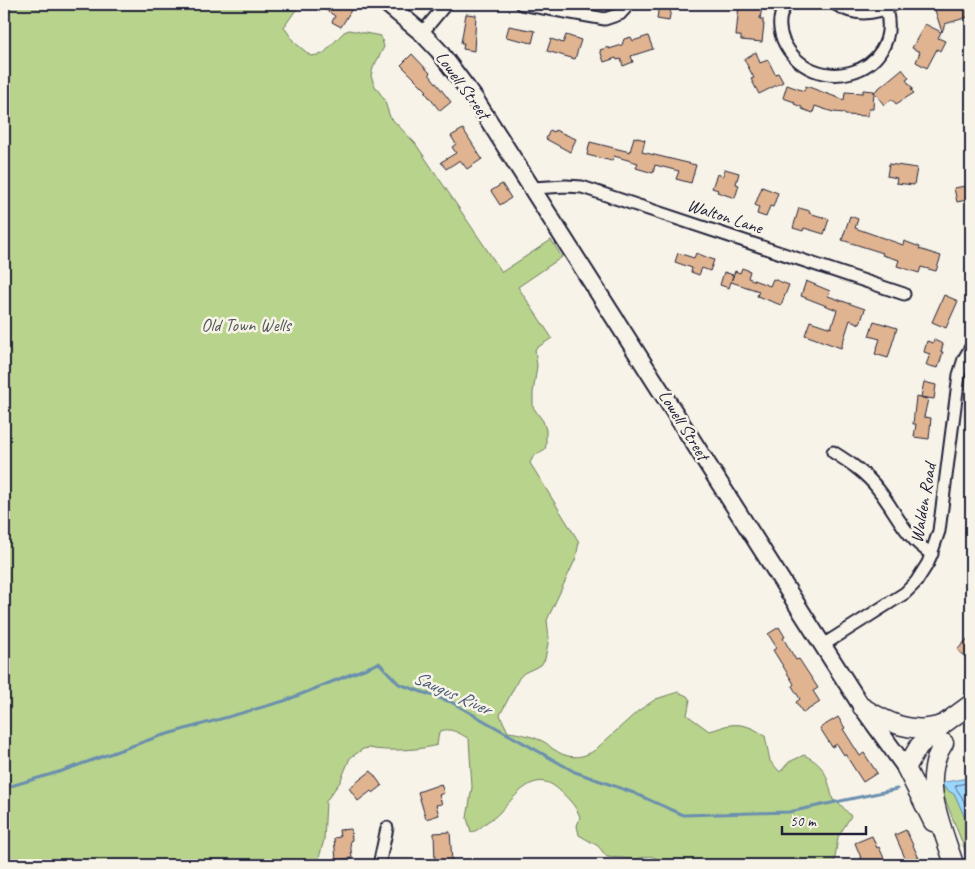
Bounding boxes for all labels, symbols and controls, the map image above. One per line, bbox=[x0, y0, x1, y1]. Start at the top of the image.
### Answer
street label: Lowell Street bbox=[431, 47, 497, 126]
street label: Walton Lane bbox=[685, 194, 766, 239]
park label: Old Town Wells bbox=[201, 314, 293, 336]
street label: Lowell Street bbox=[654, 386, 716, 467]
street label: Walden Road bbox=[905, 459, 941, 544]
water label: Saugus River bbox=[410, 665, 498, 722]
scale bar bbox=[782, 804, 866, 836]
text: 50 m bbox=[790, 812, 817, 831]

